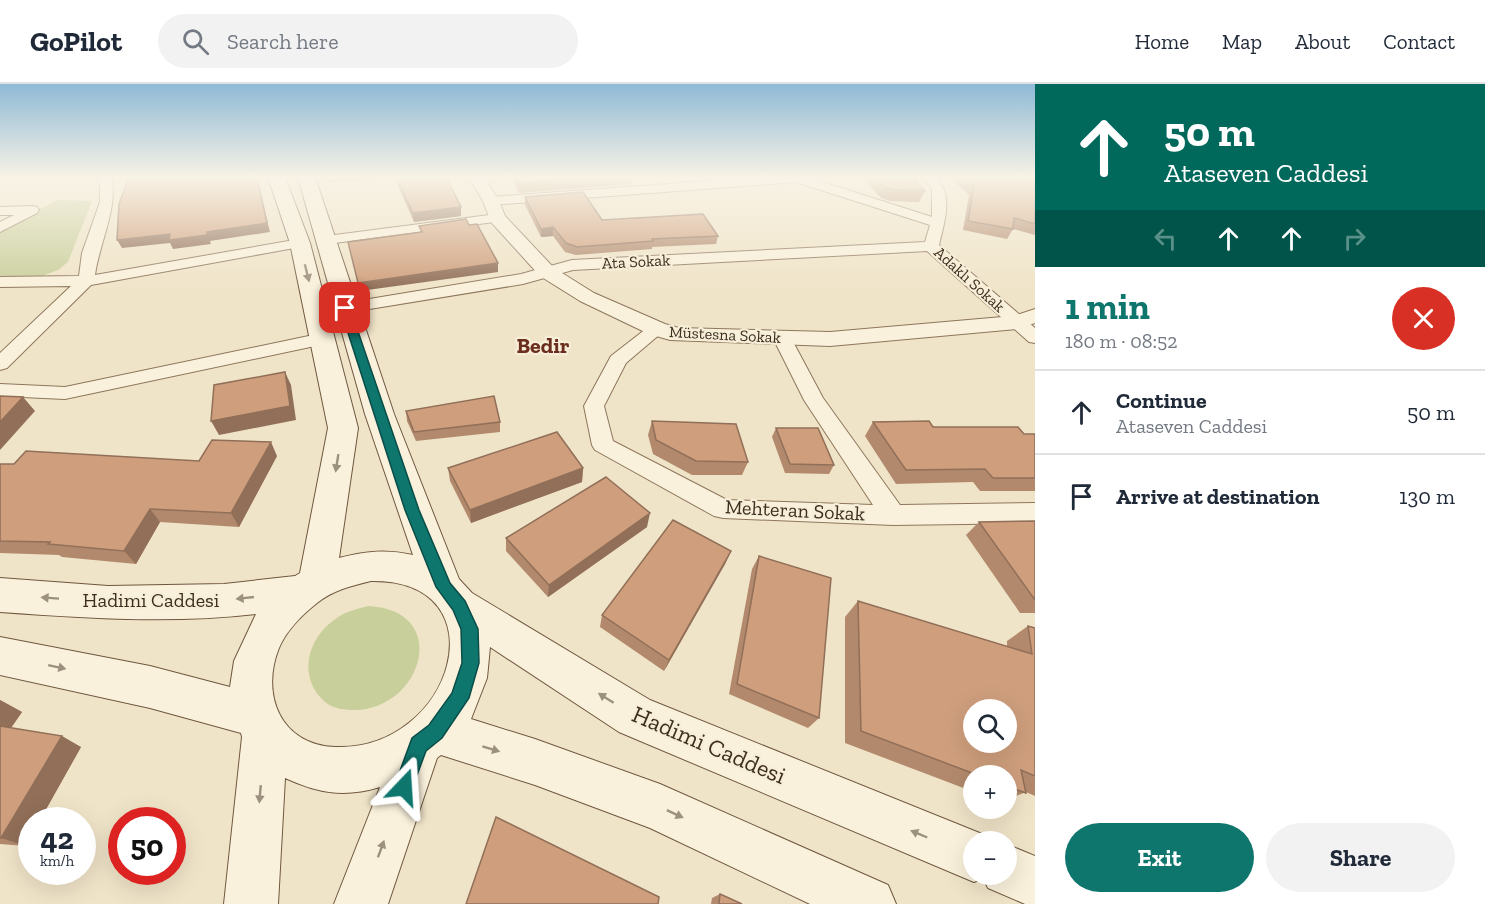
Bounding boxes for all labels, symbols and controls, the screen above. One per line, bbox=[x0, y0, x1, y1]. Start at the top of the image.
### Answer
search box bbox=[158, 14, 578, 68]
text: GoPilot bbox=[30, 25, 122, 58]
icon: search bbox=[179, 25, 212, 58]
text: Search here bbox=[227, 28, 338, 55]
text: Home bbox=[1135, 29, 1189, 54]
text: Map bbox=[1222, 29, 1262, 54]
text: About bbox=[1295, 29, 1350, 54]
text: Contact bbox=[1383, 29, 1455, 54]
text: 50 m bbox=[1164, 106, 1255, 157]
icon: ahead bbox=[1065, 108, 1143, 186]
text: Ataseven Caddesi bbox=[1164, 157, 1368, 189]
icon: left bbox=[1149, 222, 1182, 255]
icon: ahead bbox=[1212, 222, 1245, 255]
icon: ahead bbox=[1275, 222, 1308, 255]
icon: right bbox=[1338, 222, 1371, 255]
street label: Adaklı Sokak bbox=[930, 243, 1009, 316]
street label: Ata Sokak bbox=[601, 250, 671, 273]
one-way arrow bbox=[302, 264, 312, 282]
pin bbox=[319, 282, 370, 333]
text: 1 min bbox=[1065, 285, 1150, 328]
button: close bbox=[1392, 287, 1455, 350]
icon: arrive bbox=[328, 291, 361, 324]
street label: Müstesna Sokak bbox=[669, 322, 782, 347]
text: 180 m · 08:52 bbox=[1065, 329, 1178, 353]
district label: Bedir bbox=[516, 332, 570, 359]
text: Continue bbox=[1116, 387, 1207, 414]
icon: ahead bbox=[1065, 396, 1098, 429]
text: 50 m bbox=[1407, 399, 1455, 426]
text: Ataseven Caddesi bbox=[1116, 414, 1267, 438]
one-way arrow bbox=[332, 454, 341, 473]
icon: arrive bbox=[1065, 480, 1098, 513]
text: Arrive at destination bbox=[1116, 483, 1319, 510]
text: 130 m bbox=[1399, 483, 1455, 510]
street label: Mehteran Sokak bbox=[724, 494, 866, 526]
street label: Hadimi Caddesi bbox=[83, 588, 220, 612]
one-way arrow bbox=[235, 593, 254, 603]
one-way arrow bbox=[40, 594, 59, 603]
one-way arrow bbox=[48, 663, 67, 672]
one-way arrow bbox=[598, 692, 614, 703]
street label: Hadimi Caddesi bbox=[628, 699, 791, 790]
map controls bbox=[963, 699, 1017, 885]
button: search bbox=[963, 699, 1017, 753]
one-way arrow bbox=[482, 745, 500, 754]
position arrow bbox=[372, 755, 436, 819]
button: + bbox=[963, 765, 1017, 819]
one-way arrow bbox=[256, 785, 265, 804]
speed limit sign: 50 bbox=[108, 807, 186, 885]
one-way arrow bbox=[666, 810, 683, 819]
text: 42 bbox=[40, 821, 74, 857]
button: Exit bbox=[1065, 823, 1254, 892]
button: Share bbox=[1266, 823, 1455, 892]
one-way arrow bbox=[910, 829, 928, 839]
button: − bbox=[963, 831, 1017, 885]
one-way arrow bbox=[376, 840, 386, 858]
text: km/h bbox=[40, 852, 74, 870]

